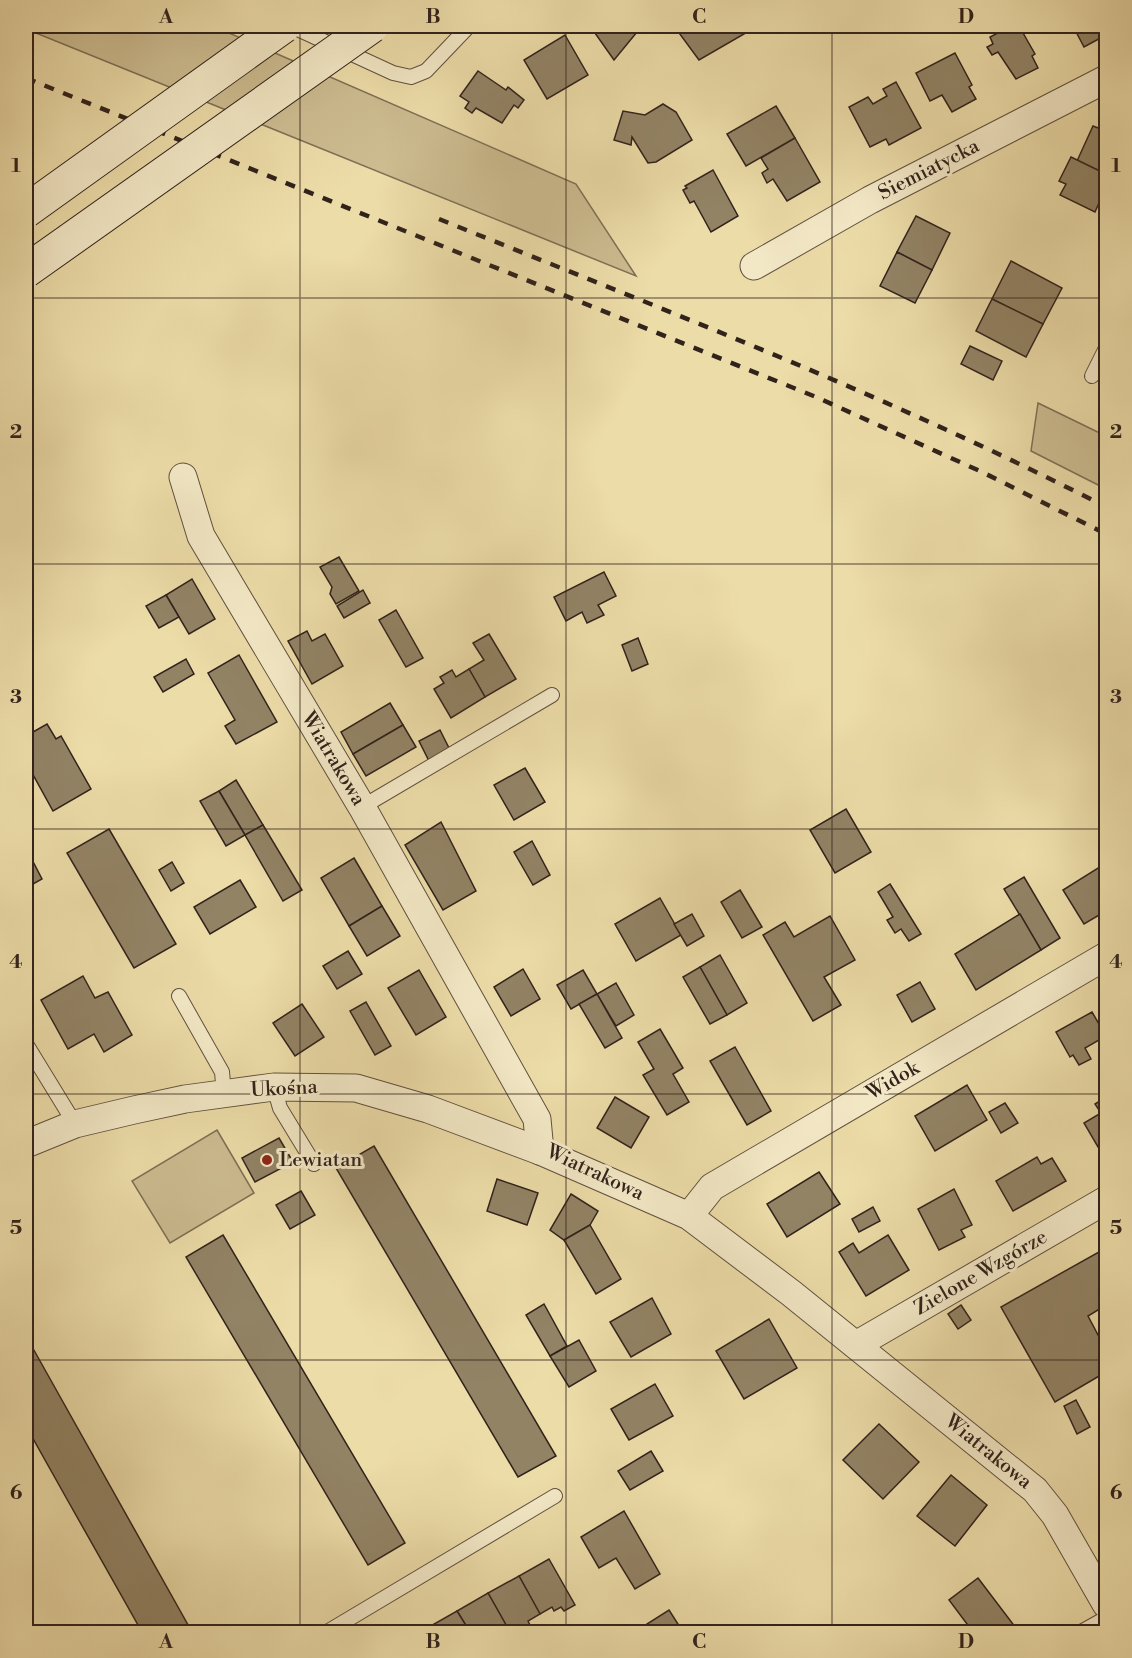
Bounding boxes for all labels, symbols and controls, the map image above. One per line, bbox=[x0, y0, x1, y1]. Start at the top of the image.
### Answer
text: A bbox=[158, 5, 174, 30]
text: B bbox=[425, 5, 441, 30]
text: C bbox=[692, 5, 706, 30]
text: D bbox=[958, 5, 974, 30]
street label: Siemiatycka bbox=[874, 133, 984, 206]
text: 1 bbox=[11, 154, 21, 179]
text: 1 bbox=[1111, 154, 1121, 179]
text: 2 bbox=[10, 420, 22, 445]
text: 2 bbox=[1110, 420, 1122, 445]
text: 3 bbox=[10, 685, 22, 710]
text: 3 bbox=[1110, 685, 1122, 710]
street label: Wiatrakowa bbox=[295, 707, 371, 811]
text: 4 bbox=[9, 950, 23, 975]
text: 4 bbox=[1109, 950, 1123, 975]
street label: Widok bbox=[861, 1055, 925, 1107]
street label: Ukośna bbox=[250, 1075, 319, 1103]
street label: Wiatrakowa bbox=[541, 1139, 649, 1207]
place label: Lewiatan bbox=[279, 1148, 362, 1173]
marker: Lewiatan bbox=[260, 1153, 274, 1167]
text: 5 bbox=[10, 1216, 22, 1241]
text: 5 bbox=[1110, 1216, 1122, 1241]
street label: Zielone Wzgórze bbox=[910, 1225, 1052, 1321]
street label: Wiatrakowa bbox=[939, 1409, 1037, 1495]
text: 6 bbox=[10, 1481, 23, 1506]
text: 6 bbox=[1110, 1481, 1123, 1506]
text: A bbox=[158, 1630, 174, 1655]
text: B bbox=[425, 1630, 441, 1655]
text: C bbox=[692, 1630, 706, 1655]
text: D bbox=[958, 1630, 974, 1655]

